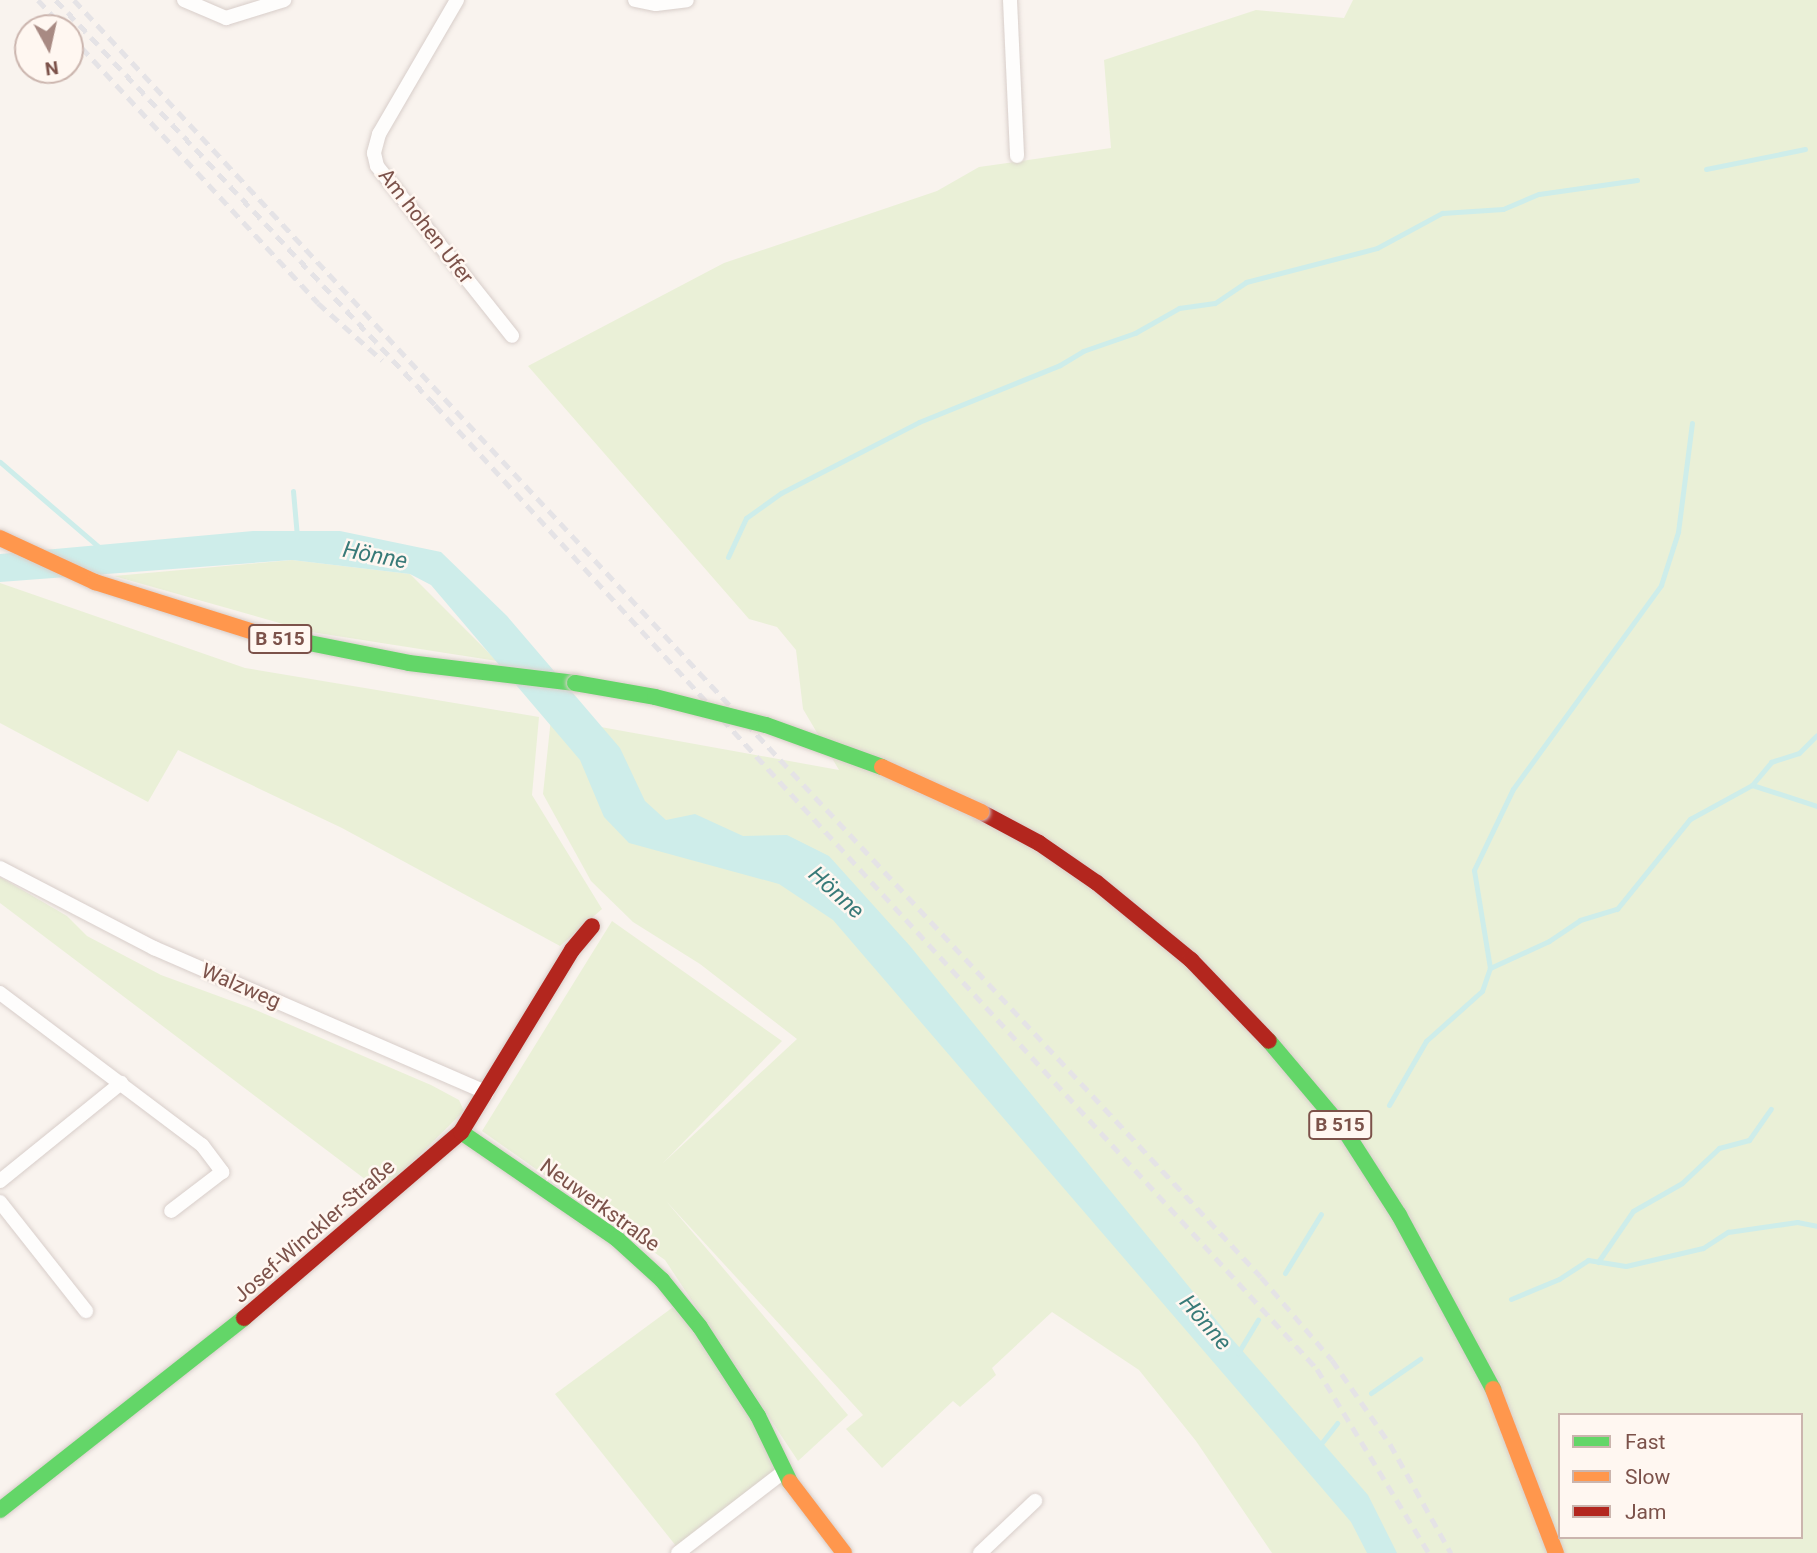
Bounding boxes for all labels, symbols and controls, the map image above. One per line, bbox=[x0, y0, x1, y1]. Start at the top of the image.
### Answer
north arrow bbox=[14, 14, 84, 84]
text: N bbox=[43, 56, 60, 81]
street label: Am hohen Ufer bbox=[373, 163, 479, 289]
water label: Hönne bbox=[340, 536, 410, 576]
road number: B 515 bbox=[247, 624, 313, 654]
water label: Hönne bbox=[803, 861, 869, 925]
street label: Walzweg bbox=[197, 958, 285, 1014]
road number: B 515 bbox=[1307, 1110, 1373, 1140]
street label: Neuwerkstraße bbox=[535, 1153, 665, 1257]
street label: Josef-Winckler-Straße bbox=[228, 1154, 400, 1308]
water label: Hönne bbox=[1173, 1289, 1237, 1357]
legend bbox=[1558, 1413, 1803, 1539]
text: Fast bbox=[1625, 1430, 1665, 1454]
text: Slow bbox=[1625, 1465, 1670, 1489]
text: Jam bbox=[1625, 1500, 1666, 1524]

